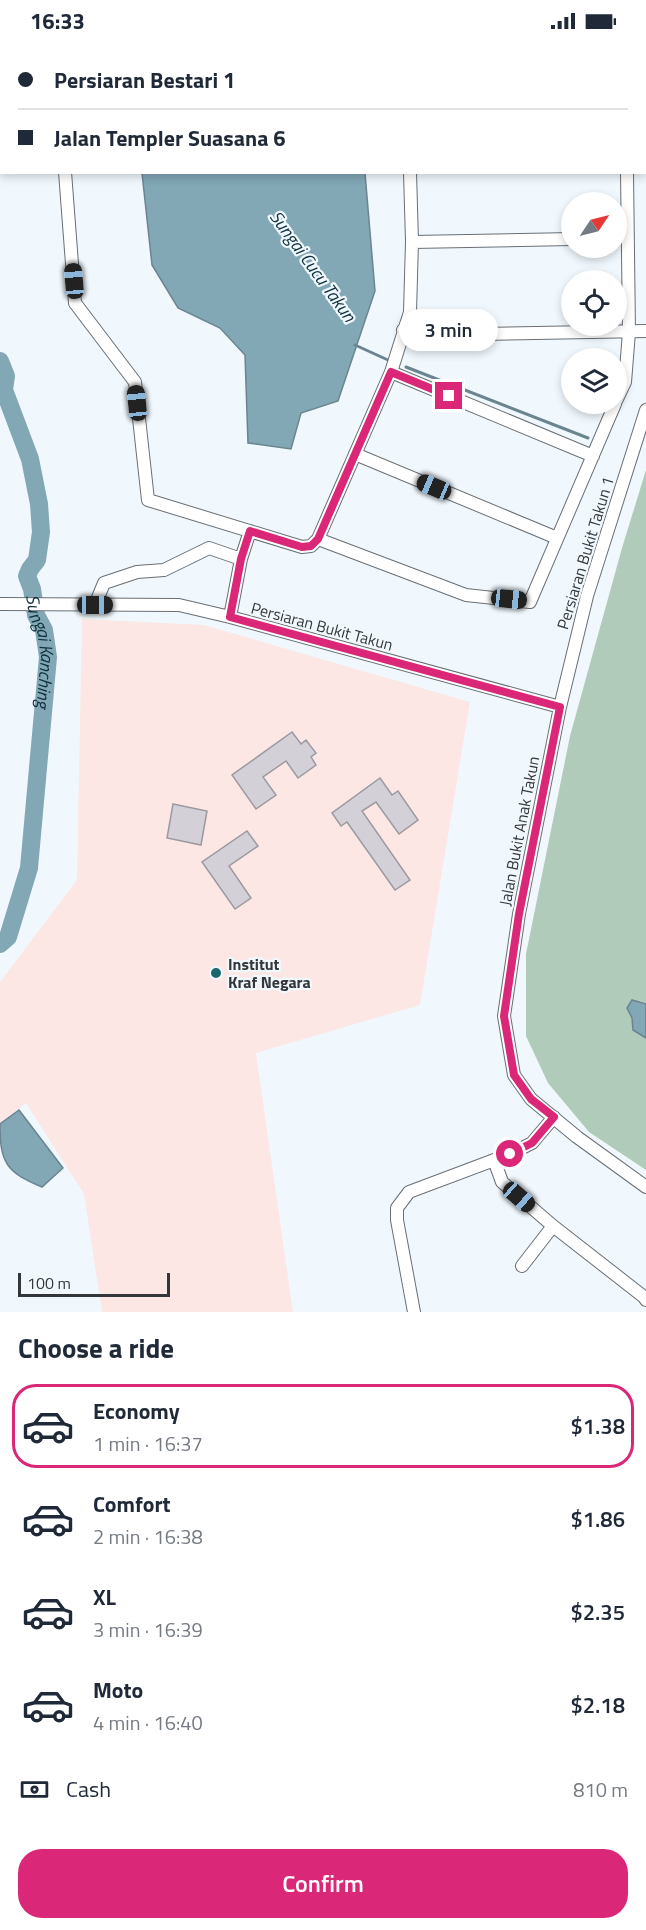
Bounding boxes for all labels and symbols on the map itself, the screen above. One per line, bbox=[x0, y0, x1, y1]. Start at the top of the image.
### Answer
north arrow bbox=[561, 192, 627, 258]
water label: Sungai Cucu Takun bbox=[263, 205, 363, 328]
car bbox=[63, 262, 85, 300]
callout: 3 min bbox=[400, 309, 498, 351]
route end bbox=[435, 382, 462, 409]
car bbox=[126, 384, 148, 422]
car bbox=[414, 472, 454, 502]
street label: Persiaran Bukit Takun 1 bbox=[550, 474, 620, 632]
car bbox=[490, 588, 528, 610]
water label: Sungai Kanching bbox=[19, 592, 62, 712]
car bbox=[77, 596, 113, 614]
street label: Persiaran Bukit Takun bbox=[248, 596, 396, 656]
street label: Jalan Bukit Anak Takun bbox=[493, 754, 545, 908]
place label: Institut Kraf Negara bbox=[228, 952, 311, 994]
marker: Institut Kraf Negara bbox=[209, 966, 223, 980]
route start bbox=[496, 1140, 523, 1167]
car bbox=[500, 1178, 538, 1216]
scale bar bbox=[18, 1270, 170, 1298]

